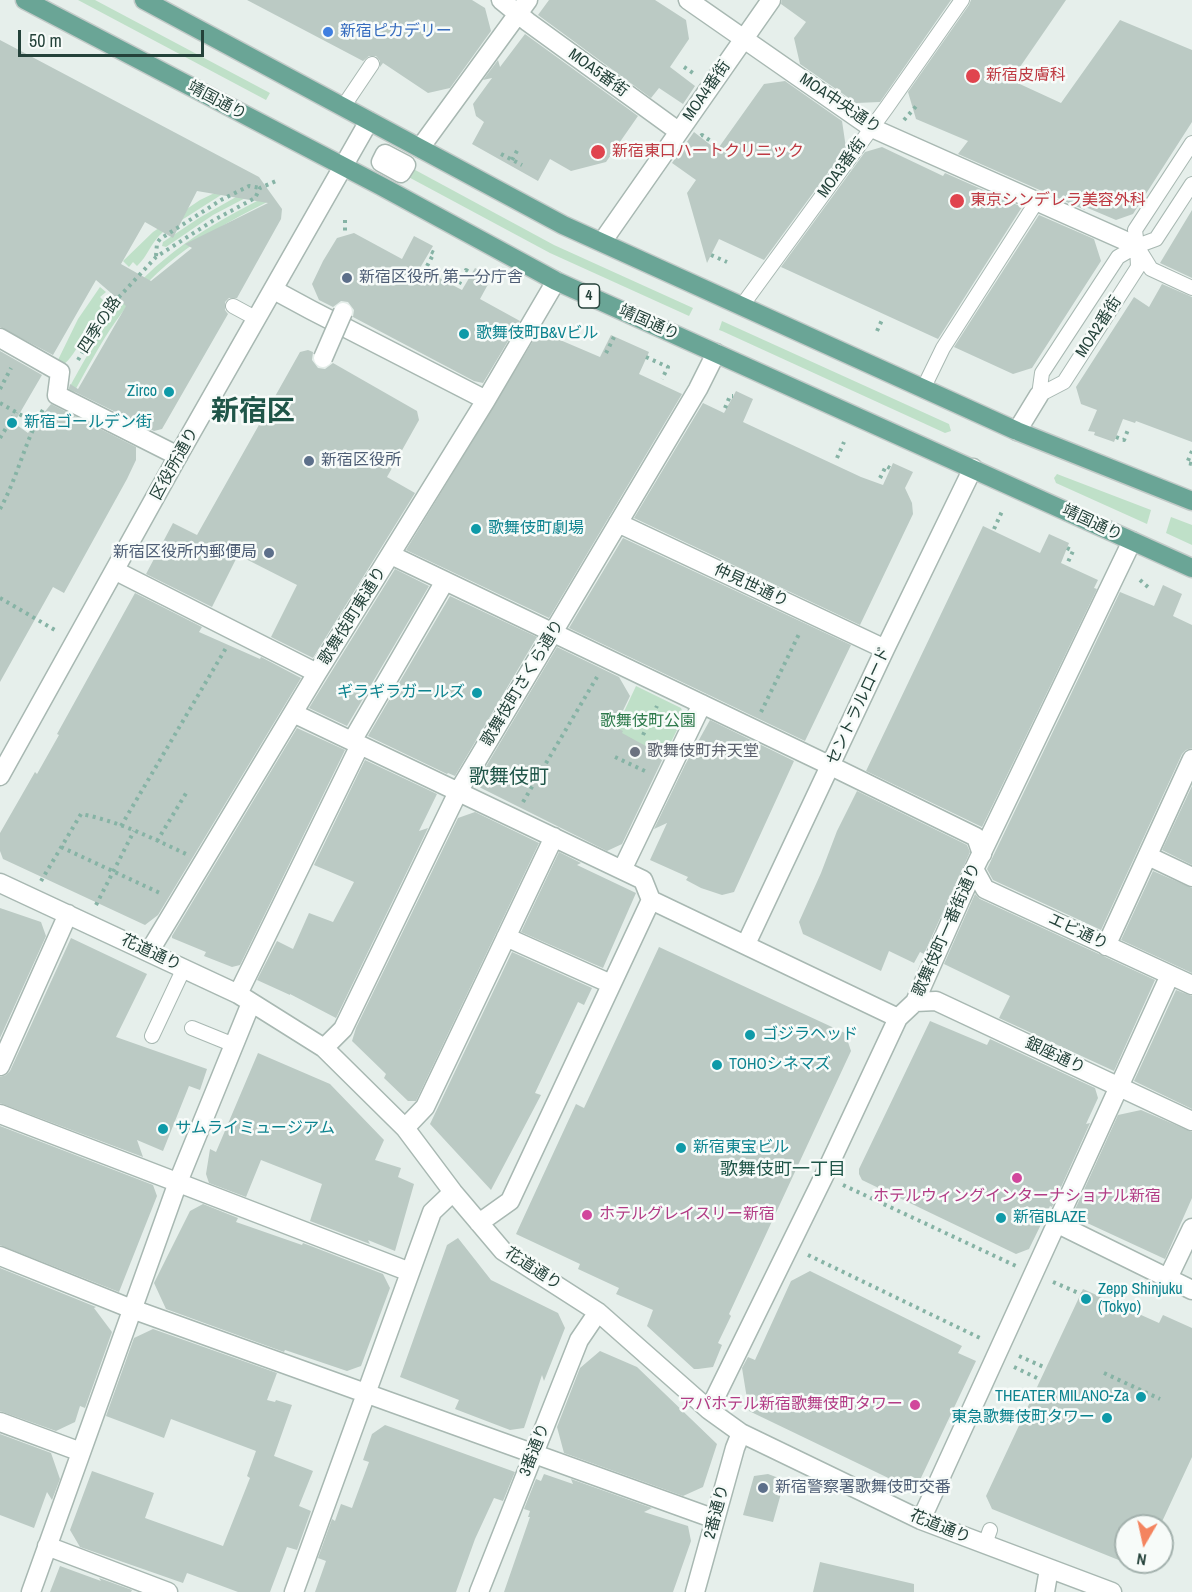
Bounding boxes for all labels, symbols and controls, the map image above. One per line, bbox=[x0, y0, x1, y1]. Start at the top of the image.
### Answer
scale bar bbox=[21, 18, 207, 56]
place label: 新宿ピカデリー bbox=[340, 22, 452, 42]
marker: 新宿ピカデリー bbox=[321, 25, 335, 39]
text: 50 m bbox=[29, 28, 62, 53]
street label: MOA5番街 bbox=[564, 45, 632, 101]
street label: MOA4番街 bbox=[679, 57, 735, 125]
place label: 新宿皮膚科 bbox=[986, 66, 1066, 86]
marker: 新宿皮膚科 bbox=[964, 67, 982, 85]
street label: MOA中央通り bbox=[796, 70, 884, 138]
street label: 靖国通り bbox=[184, 78, 250, 124]
street label: MOA3番街 bbox=[814, 134, 870, 202]
place label: 新宿東口ハートクリニック bbox=[612, 142, 804, 162]
marker: 新宿東口ハートクリニック bbox=[589, 143, 607, 161]
place label: 東京シンデレラ美容外科 bbox=[970, 191, 1146, 211]
marker: 東京シンデレラ美容外科 bbox=[948, 192, 966, 210]
place label: 新宿区役所 第一分庁舎 bbox=[359, 268, 523, 288]
marker: 新宿区役所 第一分庁舎 bbox=[340, 271, 354, 285]
road number: 4 bbox=[578, 284, 600, 308]
street label: 四季の路 bbox=[75, 293, 125, 357]
street label: MOA2番街 bbox=[1072, 293, 1126, 361]
street label: 靖国通り bbox=[616, 301, 682, 345]
place label: 歌舞伎町B&Vビル bbox=[476, 324, 598, 344]
marker: 歌舞伎町B&Vビル bbox=[457, 327, 471, 341]
place label: Zirco bbox=[127, 382, 157, 402]
marker: Zirco bbox=[162, 385, 176, 399]
district label: 新宿区 bbox=[211, 395, 295, 429]
place label: 新宿ゴールデン街 bbox=[24, 413, 152, 433]
marker: 新宿ゴールデン街 bbox=[5, 416, 19, 430]
street label: 区役所通り bbox=[147, 424, 203, 504]
place label: 新宿区役所 bbox=[321, 451, 401, 471]
marker: 新宿区役所 bbox=[302, 454, 316, 468]
street label: 靖国通り bbox=[1059, 501, 1125, 545]
place label: 歌舞伎町劇場 bbox=[488, 519, 584, 539]
marker: 歌舞伎町劇場 bbox=[469, 522, 483, 536]
place label: 新宿区役所内郵便局 bbox=[113, 543, 257, 563]
marker: 新宿区役所内郵便局 bbox=[262, 546, 276, 560]
street label: 仲見世通り bbox=[711, 560, 791, 612]
street label: 歌舞伎町東通り bbox=[315, 563, 391, 669]
street label: 歌舞伎町さくら通り bbox=[478, 616, 568, 750]
street label: セントラルロード bbox=[823, 644, 895, 768]
place label: ギラギラガールズ bbox=[337, 683, 465, 703]
marker: ギラギラガールズ bbox=[470, 686, 484, 700]
park label: 歌舞伎町公園 bbox=[600, 712, 696, 732]
place label: 歌舞伎町弁天堂 bbox=[647, 742, 759, 762]
marker: 歌舞伎町弁天堂 bbox=[628, 745, 642, 759]
district label: 歌舞伎町 bbox=[469, 766, 549, 790]
street label: 歌舞伎町一番街通り bbox=[909, 860, 985, 1000]
street label: エビ通り bbox=[1045, 910, 1111, 954]
street label: 花道通り bbox=[118, 931, 184, 975]
place label: ゴジラヘッド bbox=[762, 1025, 858, 1045]
marker: ゴジラヘッド bbox=[743, 1028, 757, 1042]
street label: 銀座通り bbox=[1022, 1034, 1088, 1078]
place label: TOHOシネマズ bbox=[729, 1055, 831, 1075]
marker: TOHOシネマズ bbox=[710, 1058, 724, 1072]
place label: サムライミュージアム bbox=[175, 1119, 335, 1139]
marker: サムライミュージアム bbox=[156, 1122, 170, 1136]
place label: 新宿東宝ビル bbox=[693, 1138, 789, 1158]
marker: 新宿東宝ビル bbox=[674, 1141, 688, 1155]
district label: 歌舞伎町一丁目 bbox=[720, 1159, 846, 1181]
marker: ホテルウィングインターナショナル新宿 bbox=[1010, 1171, 1024, 1185]
place label: ホテルウィングインターナショナル新宿 bbox=[873, 1187, 1161, 1207]
place label: ホテルグレイスリー新宿 bbox=[599, 1205, 775, 1225]
marker: ホテルグレイスリー新宿 bbox=[580, 1208, 594, 1222]
place label: 新宿BLAZE bbox=[1013, 1208, 1087, 1228]
marker: 新宿BLAZE bbox=[994, 1211, 1008, 1225]
street label: 花道通り bbox=[501, 1244, 565, 1294]
place label: Zepp Shinjuku (Tokyo) bbox=[1098, 1280, 1183, 1318]
marker: Zepp Shinjuku (Tokyo) bbox=[1079, 1292, 1093, 1306]
place label: THEATER MILANO-Za bbox=[995, 1387, 1129, 1407]
marker: THEATER MILANO-Za bbox=[1134, 1390, 1148, 1404]
place label: アパホテル新宿歌舞伎町タワー bbox=[679, 1395, 903, 1415]
marker: アパホテル新宿歌舞伎町タワー bbox=[908, 1398, 922, 1412]
place label: 東急歌舞伎町タワー bbox=[951, 1408, 1095, 1428]
marker: 東急歌舞伎町タワー bbox=[1100, 1411, 1114, 1425]
street label: 3番通り bbox=[516, 1421, 554, 1479]
place label: 新宿警察署歌舞伎町交番 bbox=[775, 1478, 951, 1498]
marker: 新宿警察署歌舞伎町交番 bbox=[756, 1481, 770, 1495]
street label: 2番通り bbox=[701, 1483, 733, 1541]
street label: 花道通り bbox=[907, 1506, 973, 1548]
north arrow bbox=[1114, 1514, 1174, 1574]
text: N bbox=[1135, 1548, 1148, 1571]

